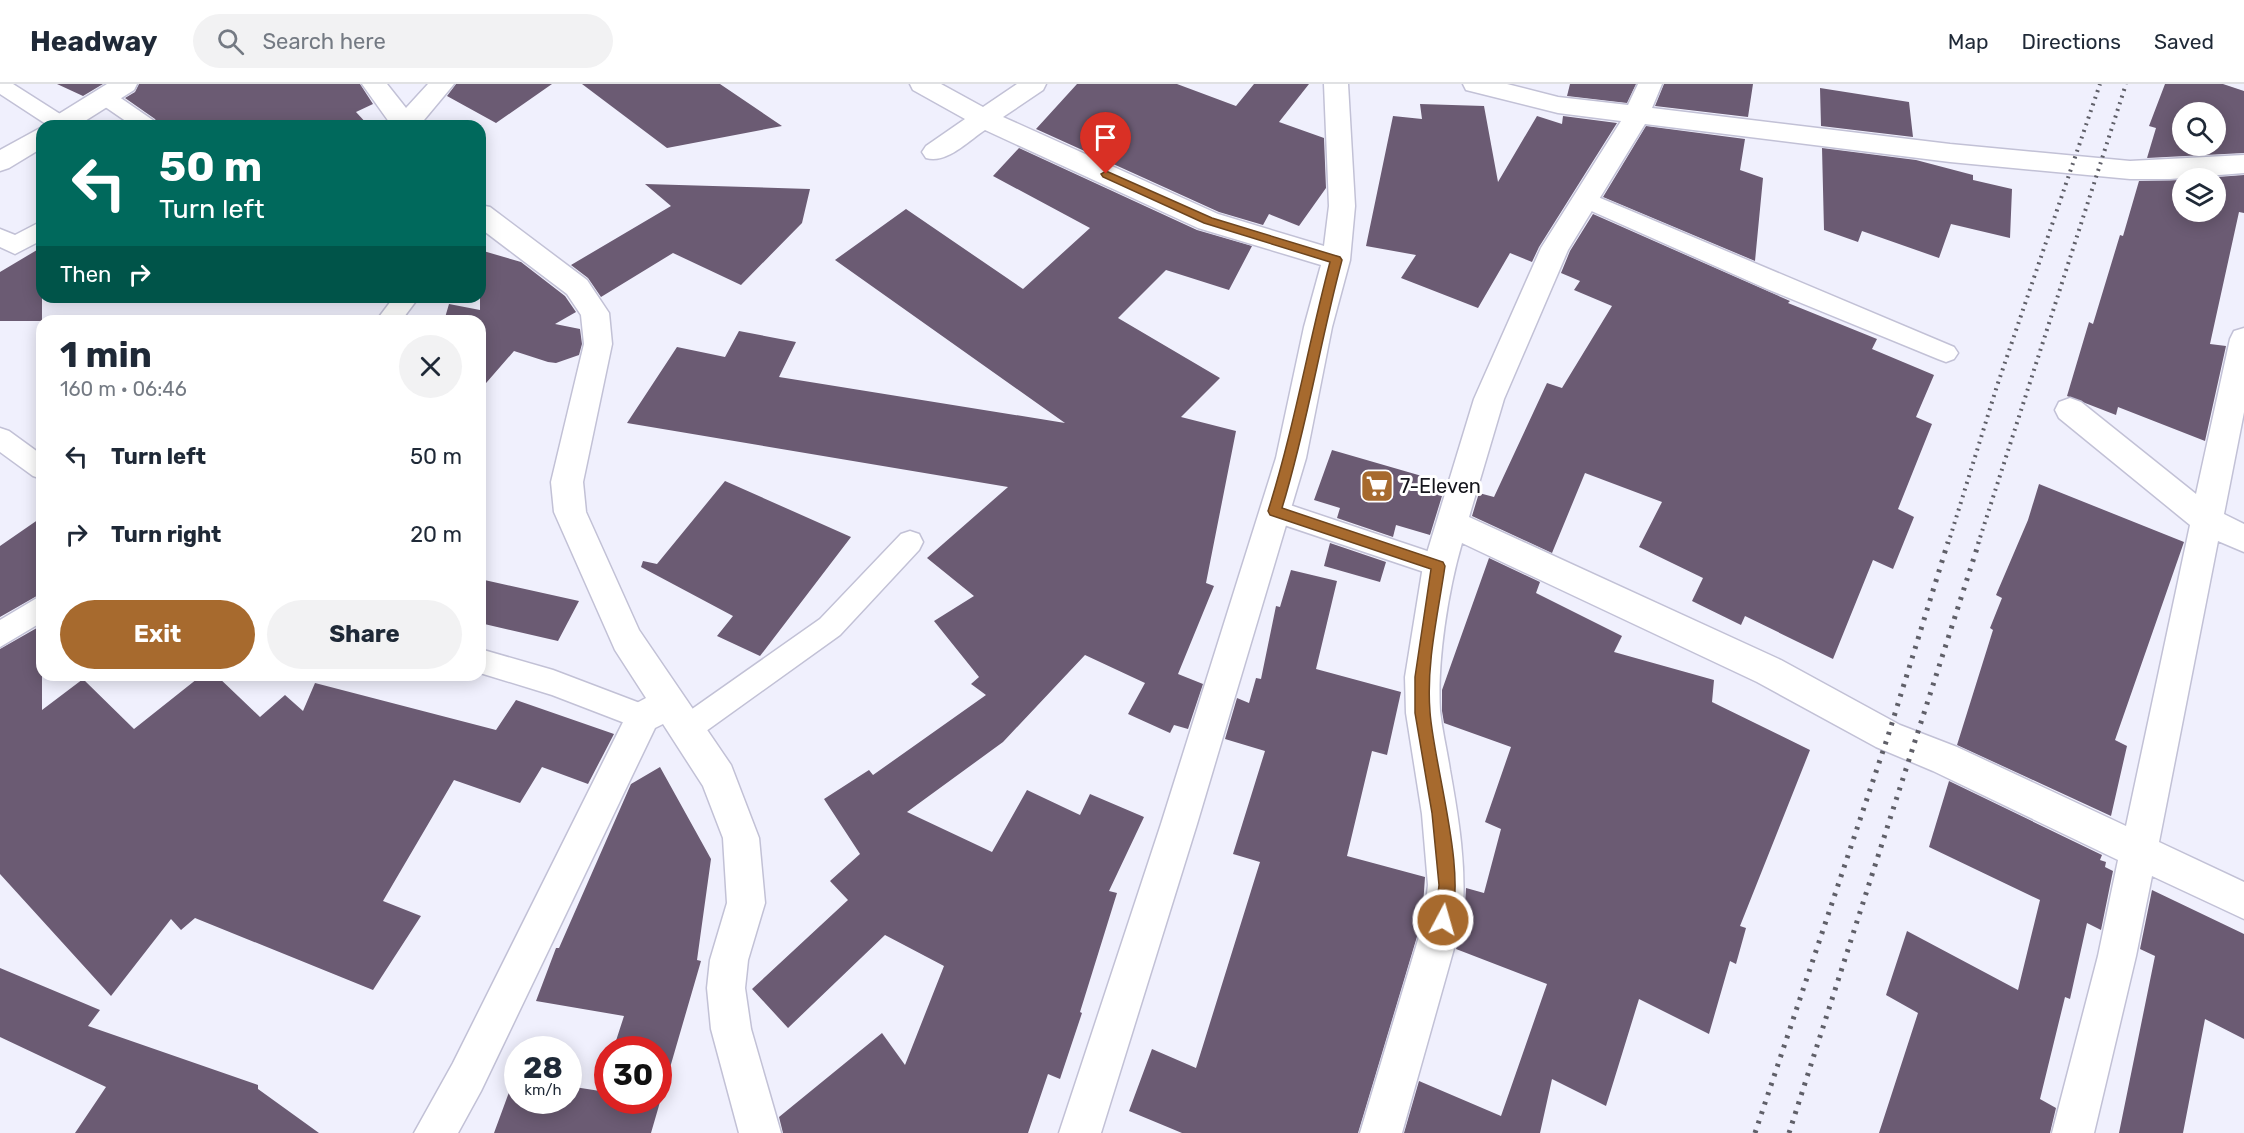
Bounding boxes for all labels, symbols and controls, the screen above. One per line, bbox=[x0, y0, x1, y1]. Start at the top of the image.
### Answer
search box bbox=[193, 14, 613, 68]
text: Headway bbox=[30, 25, 157, 58]
icon: search bbox=[214, 25, 247, 58]
text: Search here bbox=[262, 28, 386, 55]
text: Map bbox=[1948, 29, 1989, 54]
text: Directions bbox=[2022, 29, 2121, 54]
text: Saved bbox=[2154, 29, 2214, 54]
map controls bbox=[2172, 102, 2226, 222]
button: search bbox=[2172, 102, 2226, 156]
pin bbox=[1080, 112, 1131, 174]
icon: arrive bbox=[1089, 121, 1122, 154]
text: 50 m bbox=[159, 142, 262, 192]
icon: left bbox=[60, 144, 138, 222]
button: layers bbox=[2172, 168, 2226, 222]
text: Turn left bbox=[159, 193, 264, 225]
icon: right bbox=[123, 258, 156, 291]
text: Then bbox=[60, 261, 111, 288]
text: 1 min bbox=[60, 333, 152, 376]
button: close bbox=[399, 335, 462, 398]
text: 160 m · 06:46 bbox=[60, 377, 187, 401]
icon: left bbox=[60, 440, 93, 473]
text: Turn left bbox=[111, 443, 206, 470]
text: 50 m bbox=[410, 443, 462, 470]
supermarket icon: 7-Eleven bbox=[1359, 468, 1395, 504]
place label: 7-Eleven bbox=[1400, 474, 1481, 498]
icon: right bbox=[60, 518, 93, 551]
text: Turn right bbox=[111, 521, 221, 548]
text: 20 m bbox=[410, 521, 462, 548]
button: Exit bbox=[60, 600, 255, 669]
button: Share bbox=[267, 600, 462, 669]
position arrow bbox=[1411, 888, 1475, 952]
speed limit sign: 30 bbox=[594, 1036, 672, 1114]
text: 28 bbox=[523, 1050, 563, 1086]
text: km/h bbox=[524, 1081, 562, 1099]

